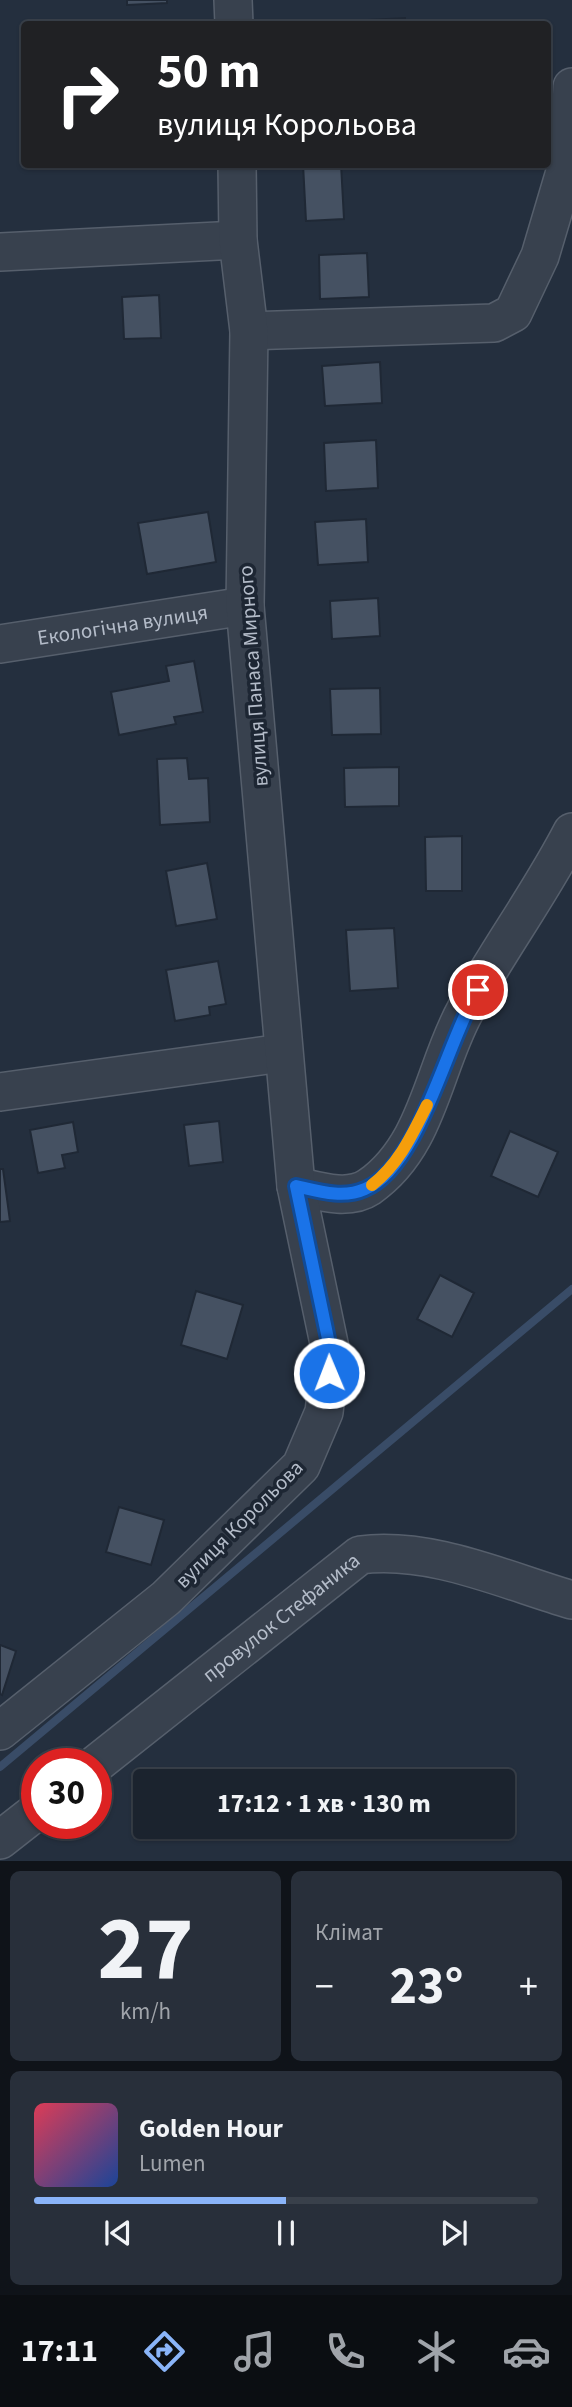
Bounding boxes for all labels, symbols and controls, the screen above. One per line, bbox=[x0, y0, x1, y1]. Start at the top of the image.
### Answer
text: 50 m bbox=[157, 37, 261, 107]
icon: right bbox=[42, 49, 133, 140]
text: вулиця Корольова bbox=[157, 102, 417, 148]
street label: вулиця Панаса Мирного bbox=[230, 564, 276, 788]
street label: Екологічна вулиця bbox=[35, 597, 210, 653]
pin bbox=[448, 960, 508, 1020]
icon: arrive bbox=[459, 971, 497, 1009]
position arrow bbox=[292, 1336, 366, 1410]
street label: вулиця Корольова bbox=[168, 1453, 310, 1595]
street label: провулок Стефаника bbox=[196, 1546, 366, 1689]
speed limit sign: 30 bbox=[21, 1748, 112, 1839]
text: 17:12 · 1 хв · 130 m bbox=[217, 1785, 431, 1822]
text: 27 bbox=[97, 1885, 194, 2014]
text: Клімат bbox=[315, 1916, 383, 1949]
text: 23° bbox=[390, 1950, 463, 2024]
text: − bbox=[315, 1960, 334, 2014]
text: + bbox=[519, 1960, 538, 2014]
text: km/h bbox=[120, 1995, 171, 2028]
text: Golden Hour bbox=[139, 2110, 283, 2147]
text: Lumen bbox=[139, 2147, 206, 2180]
icon: previous bbox=[99, 2214, 137, 2252]
icon: pause bbox=[267, 2214, 305, 2252]
icon: next bbox=[435, 2214, 473, 2252]
icon: directions bbox=[140, 2327, 189, 2376]
icon: music bbox=[230, 2327, 279, 2376]
icon: phone bbox=[321, 2327, 370, 2376]
icon: climate bbox=[412, 2327, 461, 2376]
icon: car bbox=[502, 2327, 551, 2376]
text: 17:11 bbox=[21, 2328, 98, 2374]

